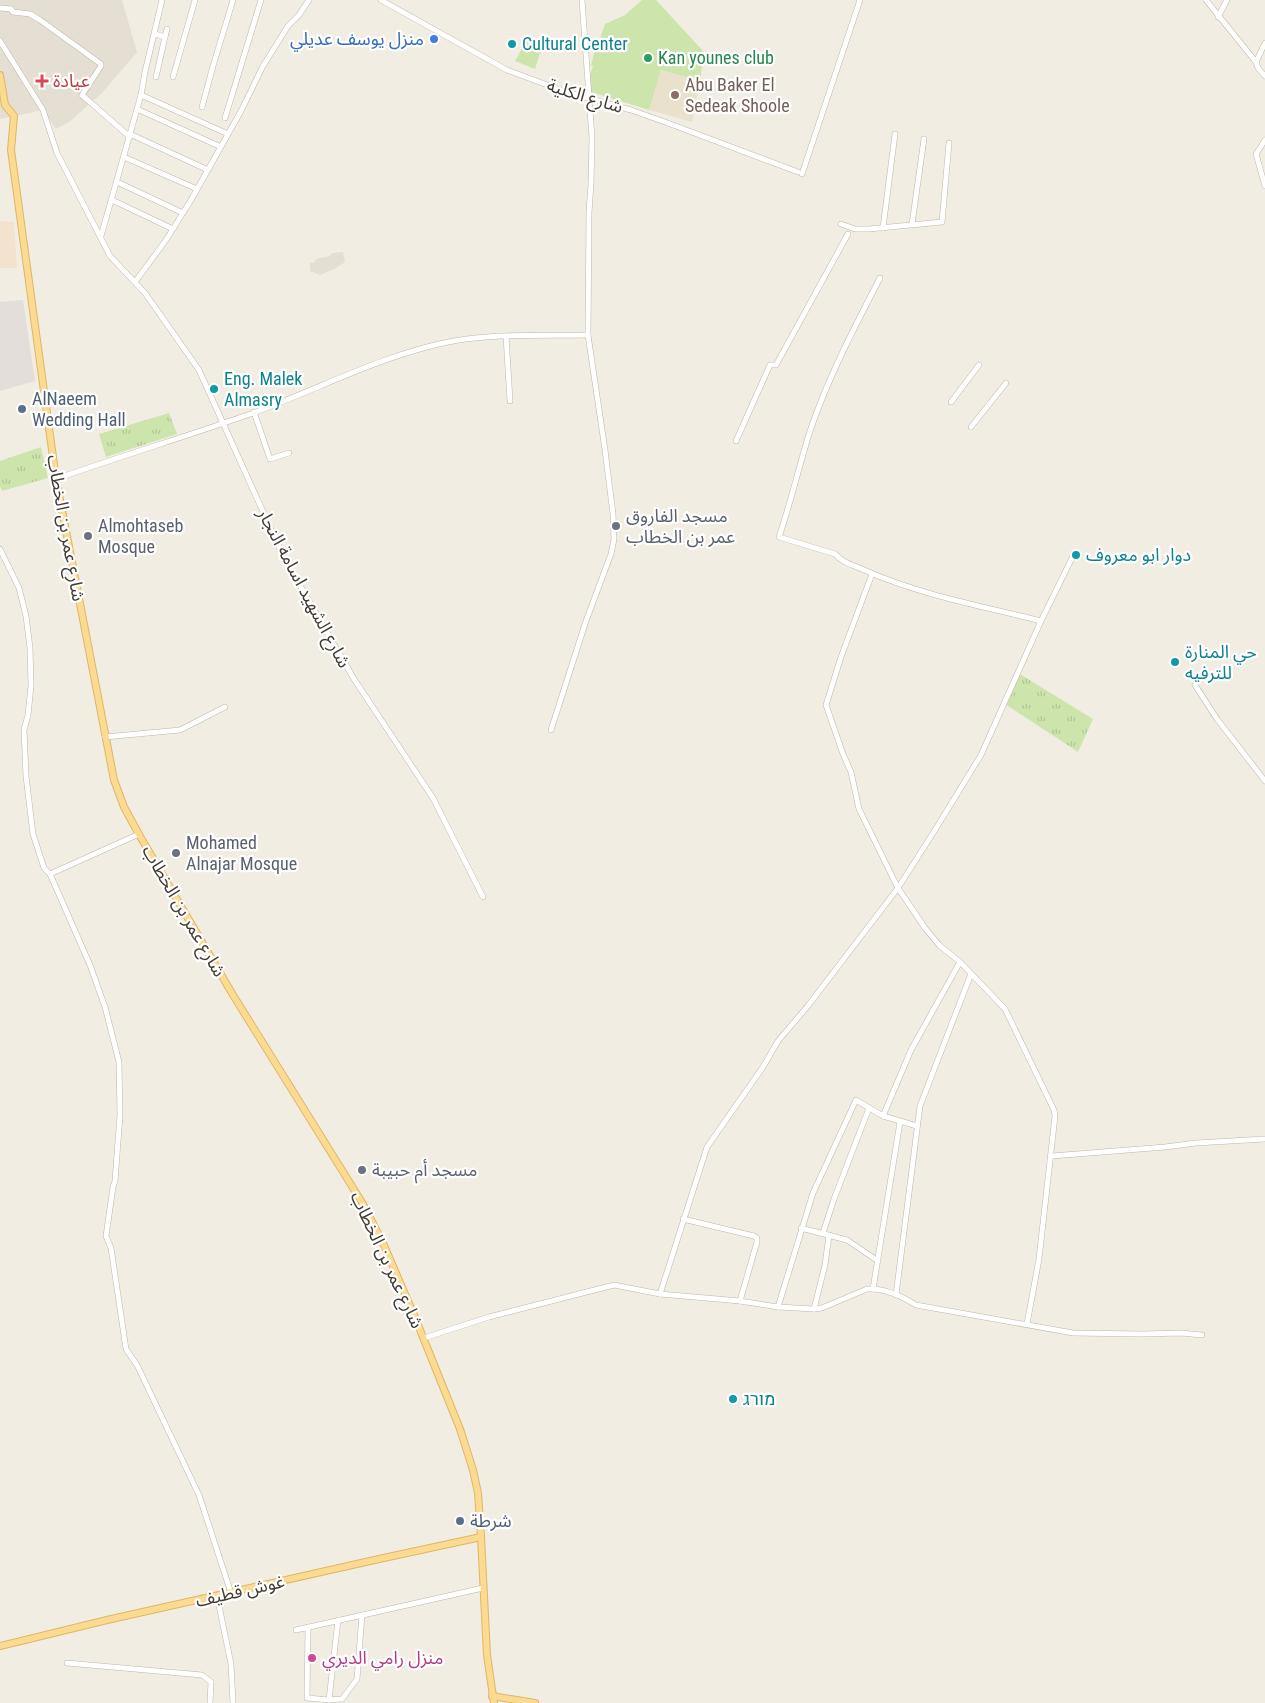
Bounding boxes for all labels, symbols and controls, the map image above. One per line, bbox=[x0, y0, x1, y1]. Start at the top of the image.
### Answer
place label: منزل يوسف عديلي bbox=[290, 28, 424, 52]
marker: منزل يوسف عديلي bbox=[428, 33, 440, 45]
place label: Cultural Center bbox=[522, 33, 628, 54]
marker: Cultural Center bbox=[506, 38, 518, 50]
place label: Kan younes club bbox=[658, 47, 774, 68]
marker: Kan younes club bbox=[642, 52, 654, 64]
place label: عيادة bbox=[53, 70, 90, 91]
marker: عيادة bbox=[35, 74, 49, 88]
street label: شارع الكلية bbox=[544, 74, 626, 121]
place label: Abu Baker El Sedeak Shoole bbox=[685, 74, 790, 116]
marker: Abu Baker El Sedeak Shoole bbox=[669, 89, 681, 101]
place label: Eng. Malek Almasry bbox=[224, 368, 302, 410]
marker: Eng. Malek Almasry bbox=[208, 383, 220, 395]
place label: AlNaeem Wedding Hall bbox=[32, 388, 126, 430]
marker: AlNaeem Wedding Hall bbox=[16, 403, 28, 415]
street label: شارع عمر بن الخطاب bbox=[39, 453, 90, 603]
street label: شارع الشهيد اسامة النجار bbox=[250, 504, 355, 673]
place label: مسجد الفاروق عمر بن الخطاب bbox=[626, 505, 735, 548]
place label: Almohtaseb Mosque bbox=[98, 515, 183, 557]
marker: مسجد الفاروق عمر بن الخطاب bbox=[610, 520, 622, 532]
marker: Almohtaseb Mosque bbox=[82, 530, 94, 542]
place label: دوار ابو معروف bbox=[1086, 544, 1191, 566]
marker: دوار ابو معروف bbox=[1070, 549, 1082, 561]
place label: حي المنارة للترفيه bbox=[1185, 641, 1257, 684]
marker: حي المنارة للترفيه bbox=[1169, 656, 1181, 668]
place label: Mohamed Alnajar Mosque bbox=[186, 832, 297, 874]
street label: شارع عمر بن الخطاب bbox=[135, 841, 231, 982]
marker: Mohamed Alnajar Mosque bbox=[170, 847, 182, 859]
place label: مسجد أم حبيبة bbox=[372, 1159, 477, 1184]
marker: مسجد أم حبيبة bbox=[356, 1164, 368, 1176]
street label: شارع عمر بن الخطاب bbox=[343, 1188, 428, 1333]
place label: מורג bbox=[743, 1388, 776, 1409]
marker: מורג bbox=[727, 1393, 739, 1405]
place label: شرطة bbox=[470, 1510, 512, 1532]
marker: شرطة bbox=[454, 1515, 466, 1527]
street label: غوش قطيف bbox=[193, 1570, 287, 1612]
place label: منزل رامي الديري bbox=[322, 1647, 443, 1671]
marker: منزل رامي الديري bbox=[306, 1652, 318, 1664]

